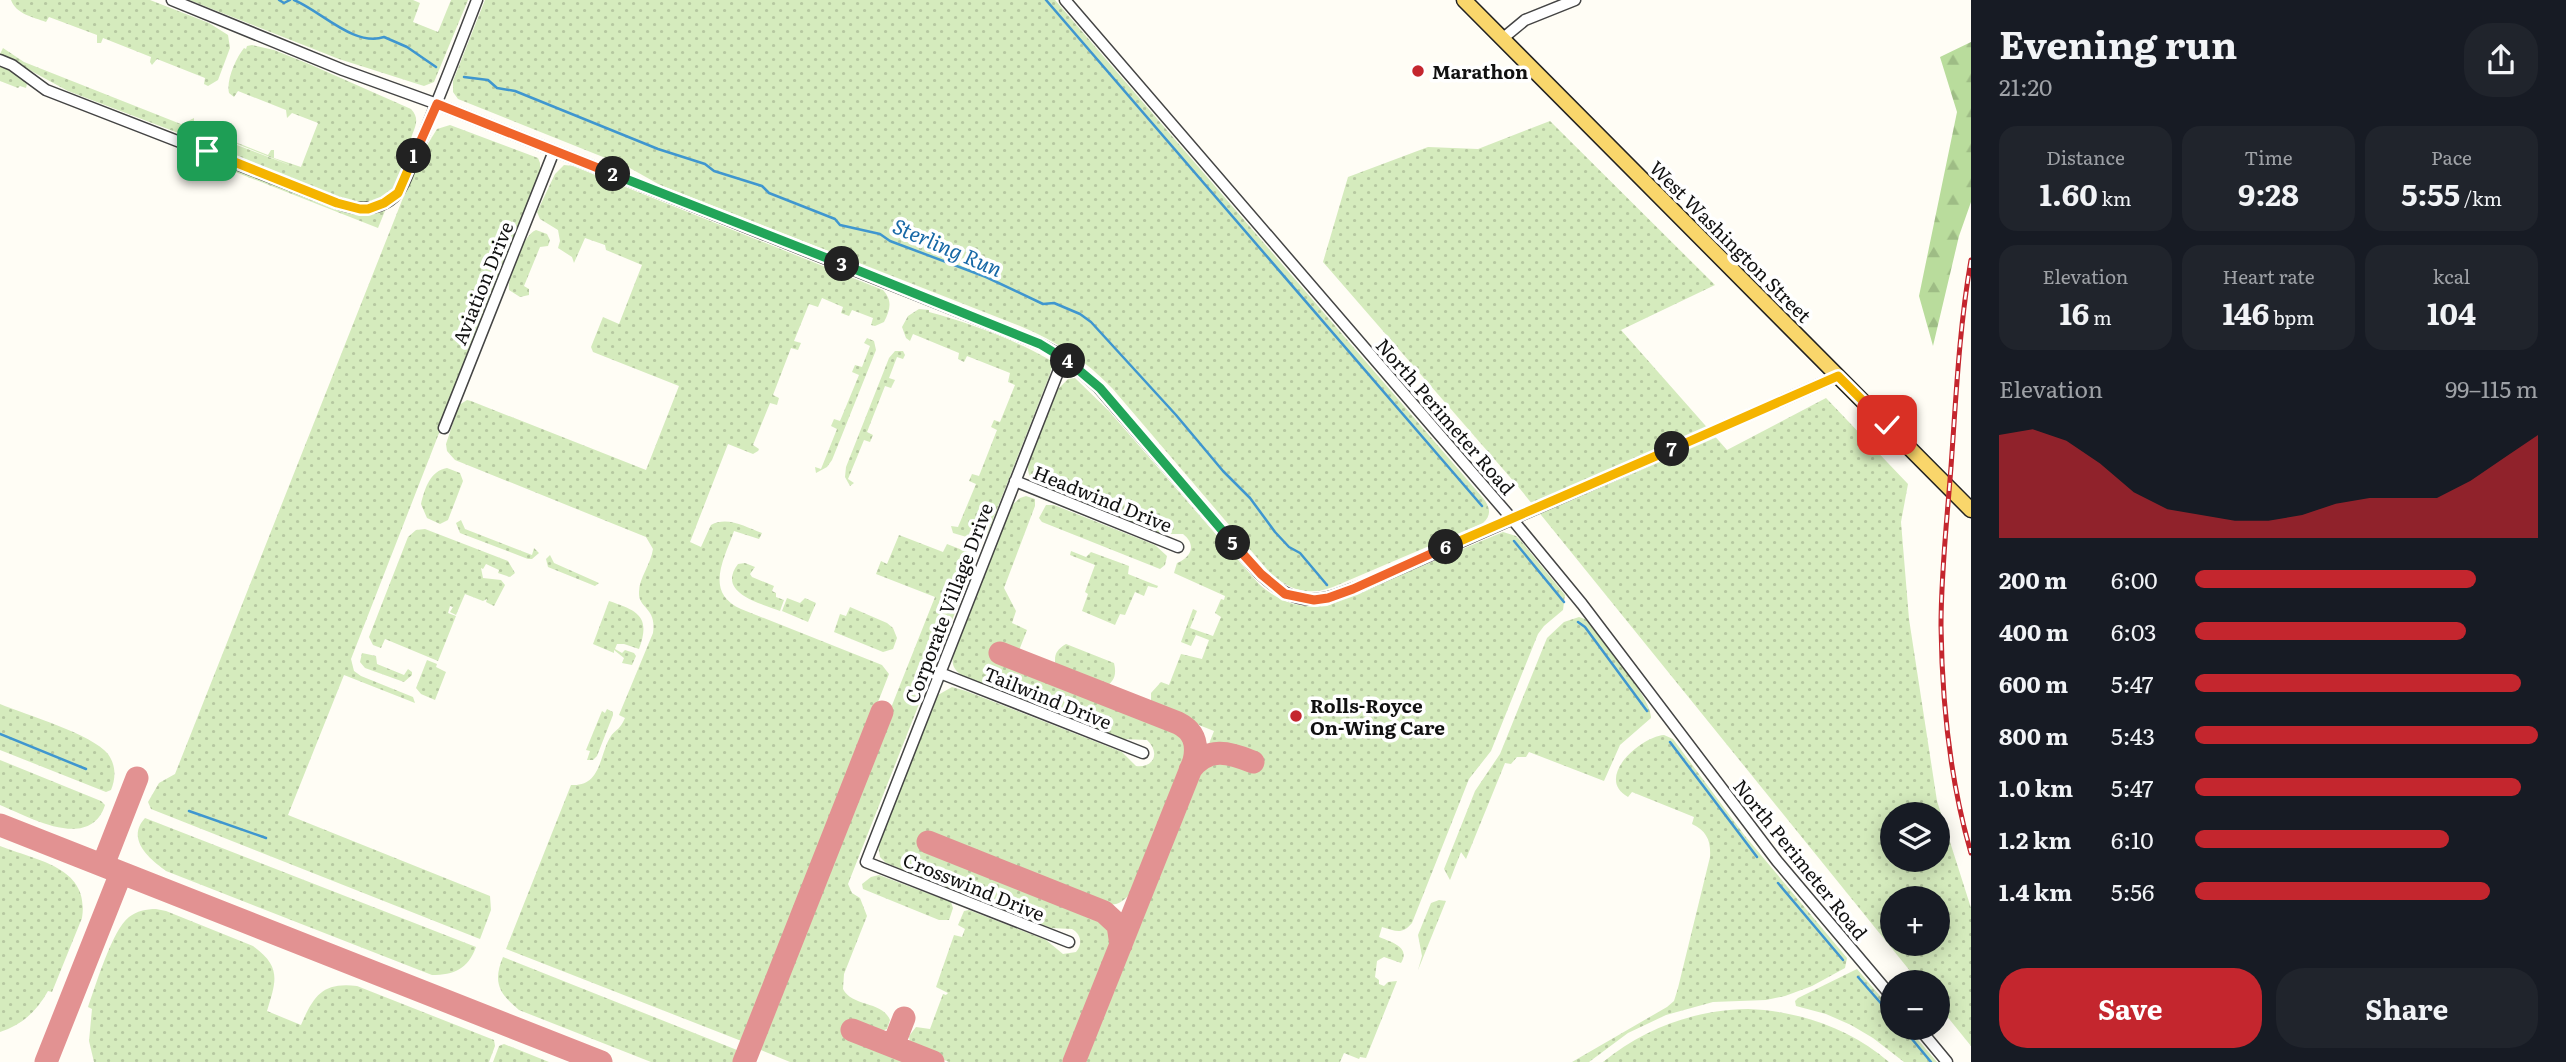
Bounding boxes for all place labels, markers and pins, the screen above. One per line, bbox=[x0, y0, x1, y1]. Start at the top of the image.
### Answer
place label: Marathon bbox=[1432, 57, 1528, 85]
marker: Marathon bbox=[1410, 63, 1426, 79]
pin bbox=[177, 121, 237, 181]
pin: 1 bbox=[396, 138, 432, 174]
pin: 2 bbox=[596, 156, 630, 192]
pin: 3 bbox=[824, 246, 860, 282]
pin: 4 bbox=[1050, 344, 1086, 378]
pin bbox=[1857, 395, 1917, 455]
pin: 7 bbox=[1654, 432, 1690, 466]
pin: 5 bbox=[1216, 526, 1250, 560]
pin: 6 bbox=[1428, 530, 1464, 564]
place label: Rolls-Royce On-Wing Care bbox=[1310, 691, 1445, 741]
marker: Rolls-Royce On-Wing Care bbox=[1288, 708, 1304, 724]

